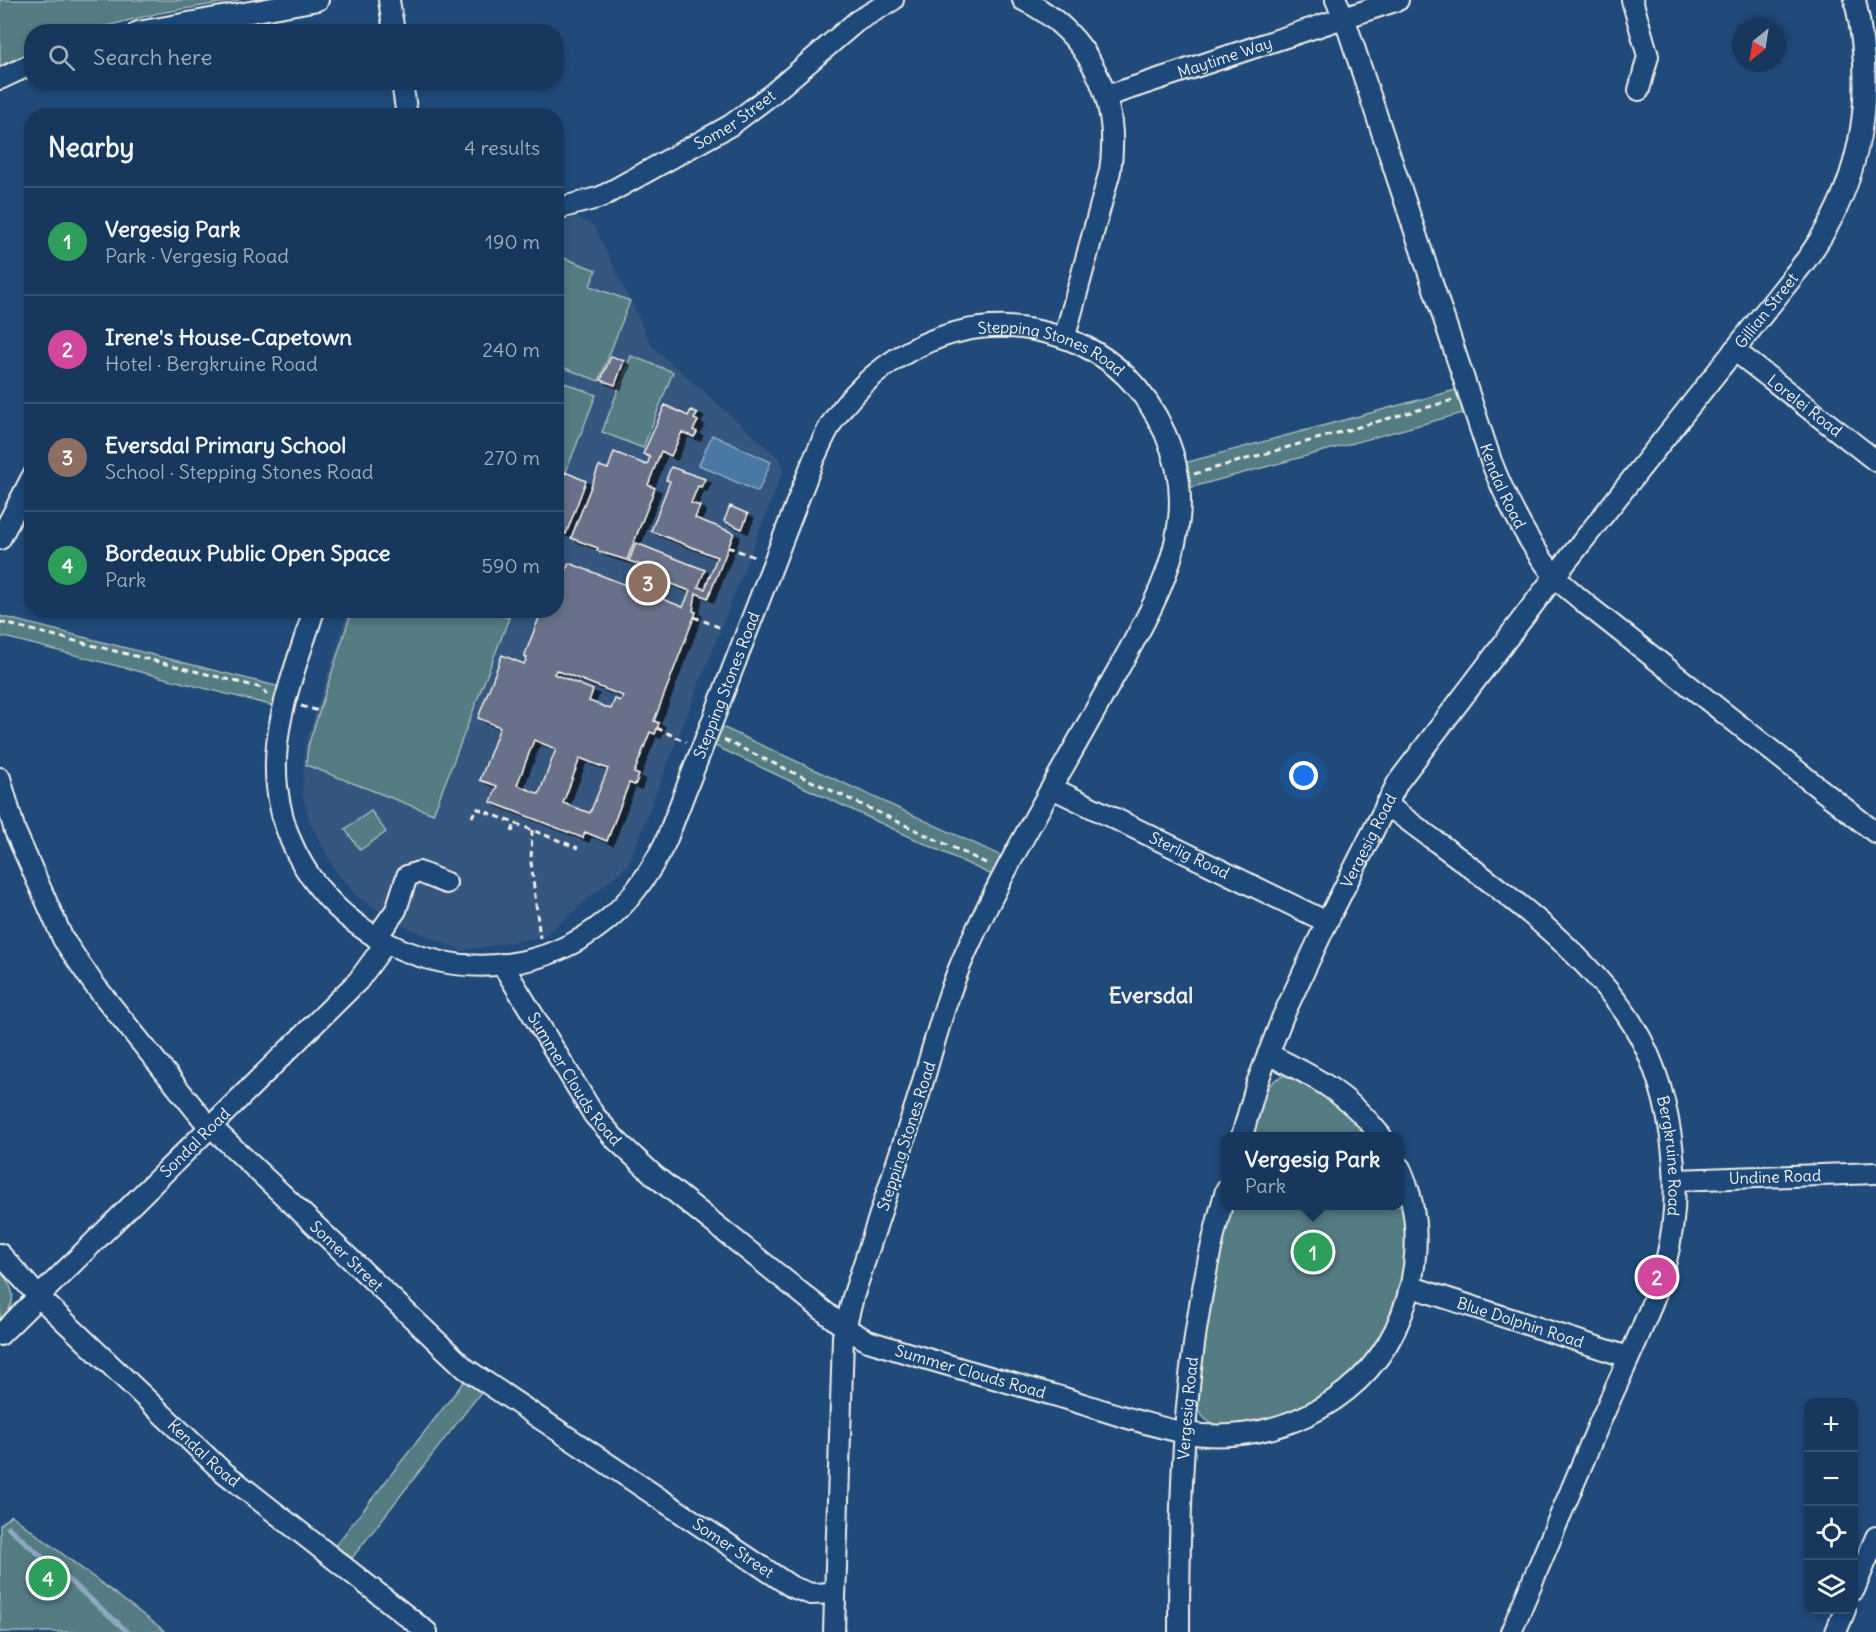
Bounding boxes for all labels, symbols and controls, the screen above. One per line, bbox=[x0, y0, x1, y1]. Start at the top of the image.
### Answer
north arrow bbox=[1732, 18, 1786, 72]
search box bbox=[24, 24, 564, 90]
street label: Maytime Way bbox=[1175, 32, 1275, 82]
icon: search bbox=[45, 41, 78, 74]
text: Search here bbox=[93, 43, 212, 71]
street label: Somer Street bbox=[690, 85, 780, 154]
text: Nearby bbox=[48, 131, 134, 164]
text: 4 results bbox=[464, 135, 540, 160]
text: Vergesig Park bbox=[105, 215, 241, 243]
text: 1 bbox=[64, 229, 71, 254]
text: 190 m bbox=[485, 229, 540, 254]
text: Park · Vergesig Road bbox=[105, 243, 289, 268]
street label: Gillian Street bbox=[1730, 268, 1802, 352]
street label: Stepping Stones Road bbox=[977, 317, 1129, 380]
text: Irene's House-Capetown bbox=[105, 323, 352, 351]
text: 2 bbox=[62, 337, 73, 362]
text: 240 m bbox=[482, 337, 540, 362]
text: Hotel · Bergkruine Road bbox=[105, 351, 318, 376]
street label: Lorelei Road bbox=[1764, 370, 1846, 441]
text: Eversdal Primary School bbox=[105, 431, 346, 459]
street label: Kendal Road bbox=[1476, 441, 1530, 532]
text: 3 bbox=[62, 445, 73, 470]
text: 270 m bbox=[484, 445, 540, 470]
text: School · Stepping Stones Road bbox=[105, 459, 374, 484]
text: Bordeaux Public Open Space bbox=[105, 539, 390, 567]
text: 4 bbox=[62, 553, 73, 578]
text: 590 m bbox=[482, 553, 540, 578]
pin: 3 bbox=[628, 560, 668, 606]
text: Park bbox=[105, 567, 146, 592]
street label: Stepping Stones Road bbox=[689, 609, 764, 761]
your location bbox=[1289, 761, 1318, 790]
street label: Vergesig Road bbox=[1336, 790, 1401, 891]
street label: Sterlig Road bbox=[1146, 827, 1233, 883]
district label: Eversdal bbox=[1109, 981, 1193, 1009]
street label: Summer Clouds Road bbox=[524, 1008, 626, 1149]
street label: Stepping Stones Road bbox=[872, 1059, 940, 1213]
street label: Bergkruine Road bbox=[1653, 1093, 1685, 1217]
street label: Sondal Road bbox=[156, 1103, 234, 1181]
popup bbox=[1221, 1132, 1404, 1210]
text: Vergesig Park bbox=[1245, 1145, 1380, 1173]
street label: Undine Road bbox=[1728, 1165, 1821, 1188]
text: Park bbox=[1245, 1173, 1286, 1198]
street label: Somer Street bbox=[306, 1216, 388, 1296]
pin: 1 bbox=[1294, 1230, 1332, 1274]
pin: 2 bbox=[1638, 1254, 1676, 1300]
street label: Blue Dolphin Road bbox=[1454, 1292, 1586, 1352]
street label: Summer Clouds Road bbox=[893, 1340, 1048, 1402]
street label: Vergesig Road bbox=[1173, 1356, 1202, 1460]
map controls bbox=[1804, 1398, 1858, 1614]
button: + bbox=[1804, 1398, 1858, 1452]
street label: Kendal Road bbox=[164, 1415, 244, 1491]
button: − bbox=[1804, 1452, 1858, 1506]
button: locate bbox=[1804, 1506, 1858, 1560]
street label: Somer Street bbox=[689, 1513, 778, 1582]
pin: 4 bbox=[28, 1556, 68, 1600]
button: layers bbox=[1804, 1560, 1858, 1614]

